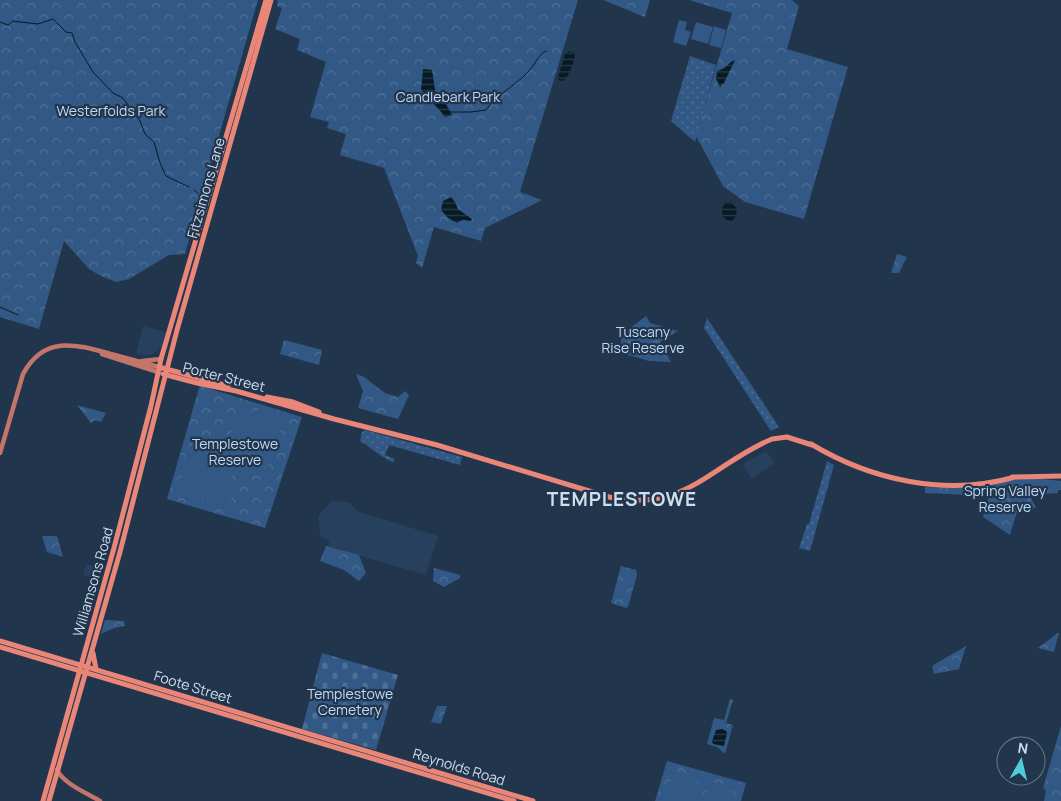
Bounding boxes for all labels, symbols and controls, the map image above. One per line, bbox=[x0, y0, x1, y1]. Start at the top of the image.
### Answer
park label: Candlebark Park bbox=[396, 87, 501, 106]
park label: Westerfolds Park bbox=[57, 101, 167, 120]
street label: Fitzsimons Lane bbox=[182, 135, 229, 240]
park label: Tuscany Rise Reserve bbox=[601, 322, 685, 357]
street label: Porter Street bbox=[181, 357, 268, 396]
park label: Templestowe Reserve bbox=[192, 434, 278, 469]
park label: Spring Valley Reserve bbox=[964, 481, 1047, 516]
district label: TEMPLESTOWE bbox=[547, 486, 697, 512]
street label: Williamsons Road bbox=[68, 525, 117, 639]
street label: Foote Street bbox=[152, 666, 235, 708]
park label: Templestowe Cemetery bbox=[307, 684, 393, 719]
north arrow bbox=[996, 736, 1046, 786]
text: N bbox=[1017, 738, 1029, 758]
street label: Reynolds Road bbox=[411, 743, 508, 790]

